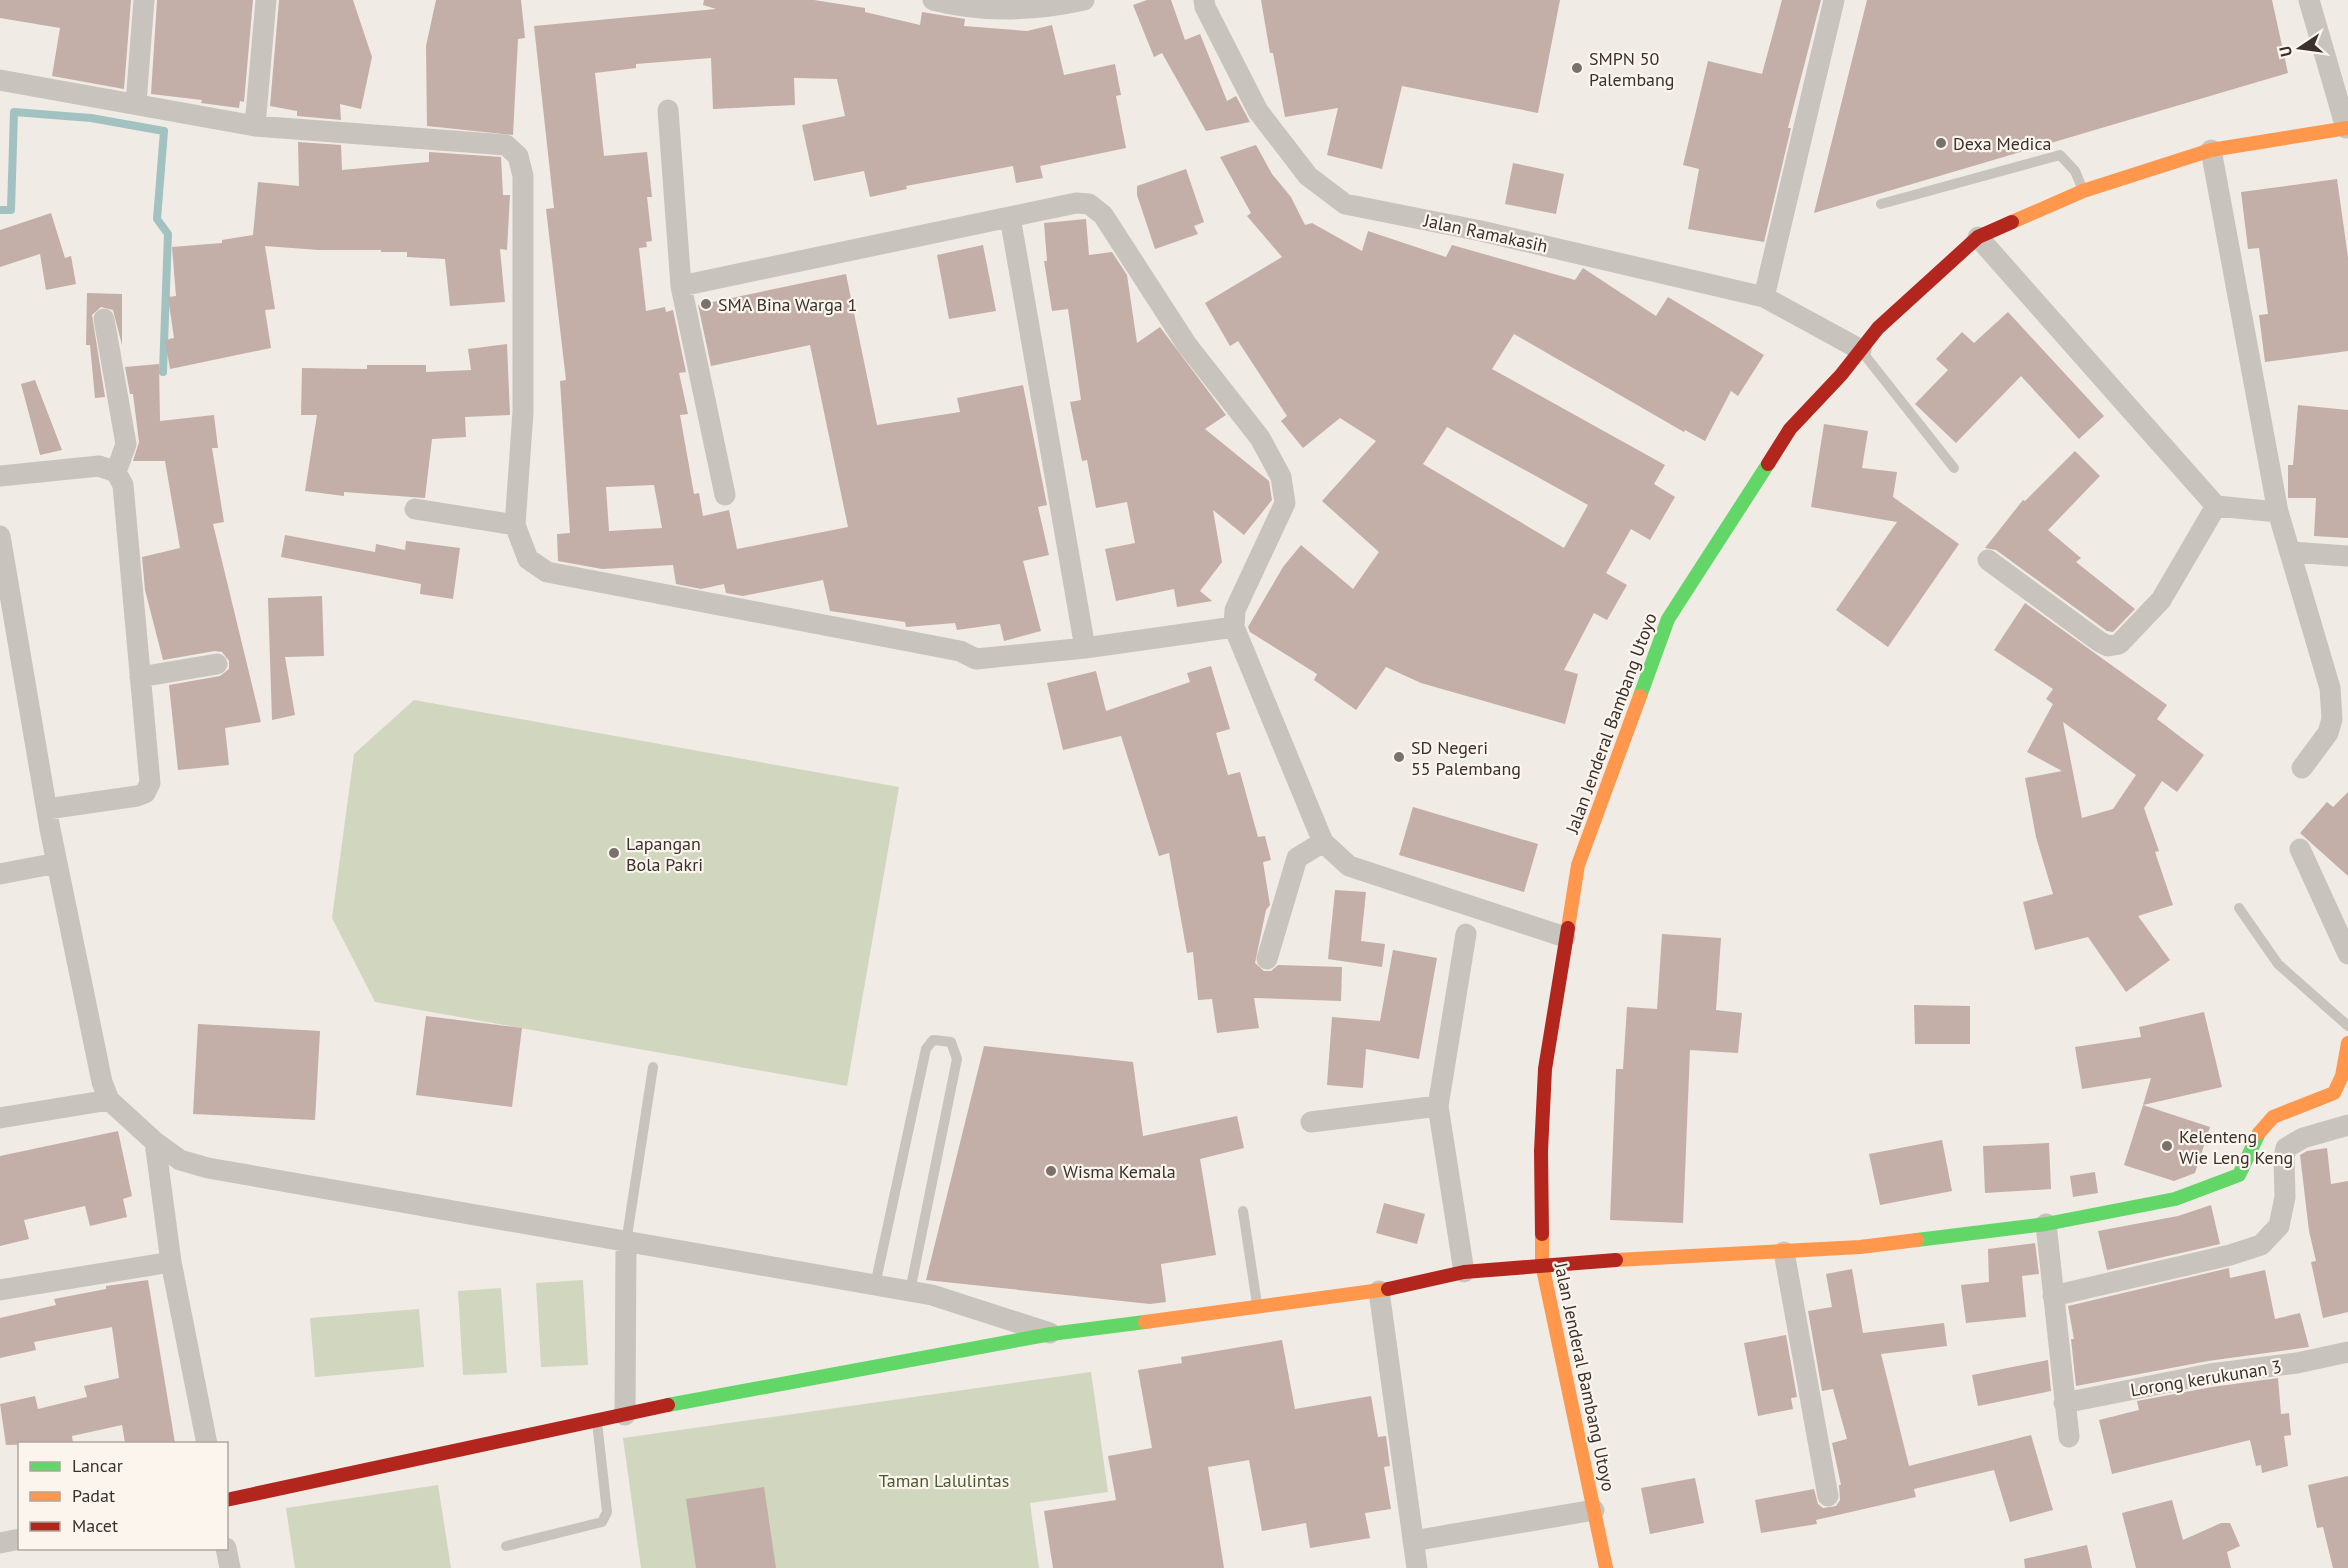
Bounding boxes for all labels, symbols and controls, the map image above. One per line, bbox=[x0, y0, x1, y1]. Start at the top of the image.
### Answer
north arrow bbox=[2270, 18, 2330, 78]
text: U bbox=[2275, 44, 2296, 59]
place label: SMPN 50 Palembang bbox=[1589, 47, 1675, 91]
marker: SMPN 50 Palembang bbox=[1570, 61, 1584, 75]
place label: Dexa Medica bbox=[1953, 132, 2051, 155]
marker: Dexa Medica bbox=[1934, 136, 1948, 150]
street label: Jalan Ramakasih bbox=[1421, 208, 1550, 257]
place label: SMA Bina Warga 1 bbox=[718, 293, 857, 316]
marker: SMA Bina Warga 1 bbox=[699, 297, 713, 311]
street label: Jalan Jenderal Bambang Utoyo bbox=[1560, 610, 1662, 837]
place label: SD Negeri 55 Palembang bbox=[1411, 736, 1521, 780]
marker: SD Negeri 55 Palembang bbox=[1392, 750, 1406, 764]
place label: Lapangan Bola Pakri bbox=[626, 832, 703, 876]
marker: Lapangan Bola Pakri bbox=[607, 846, 621, 860]
place label: Kelenteng Wie Leng Keng bbox=[2179, 1125, 2293, 1169]
marker: Kelenteng Wie Leng Keng bbox=[2160, 1139, 2174, 1153]
place label: Wisma Kemala bbox=[1063, 1160, 1176, 1183]
marker: Wisma Kemala bbox=[1044, 1164, 1058, 1178]
street label: Jalan Jenderal Bambang Utoyo bbox=[1549, 1260, 1620, 1493]
street label: Lorong kerukunan 3 bbox=[2129, 1355, 2283, 1401]
legend bbox=[18, 1442, 228, 1550]
text: Lancar bbox=[72, 1454, 123, 1477]
park label: Taman Lalulintas bbox=[879, 1469, 1009, 1492]
text: Padat bbox=[72, 1484, 115, 1507]
text: Macet bbox=[72, 1514, 118, 1537]

